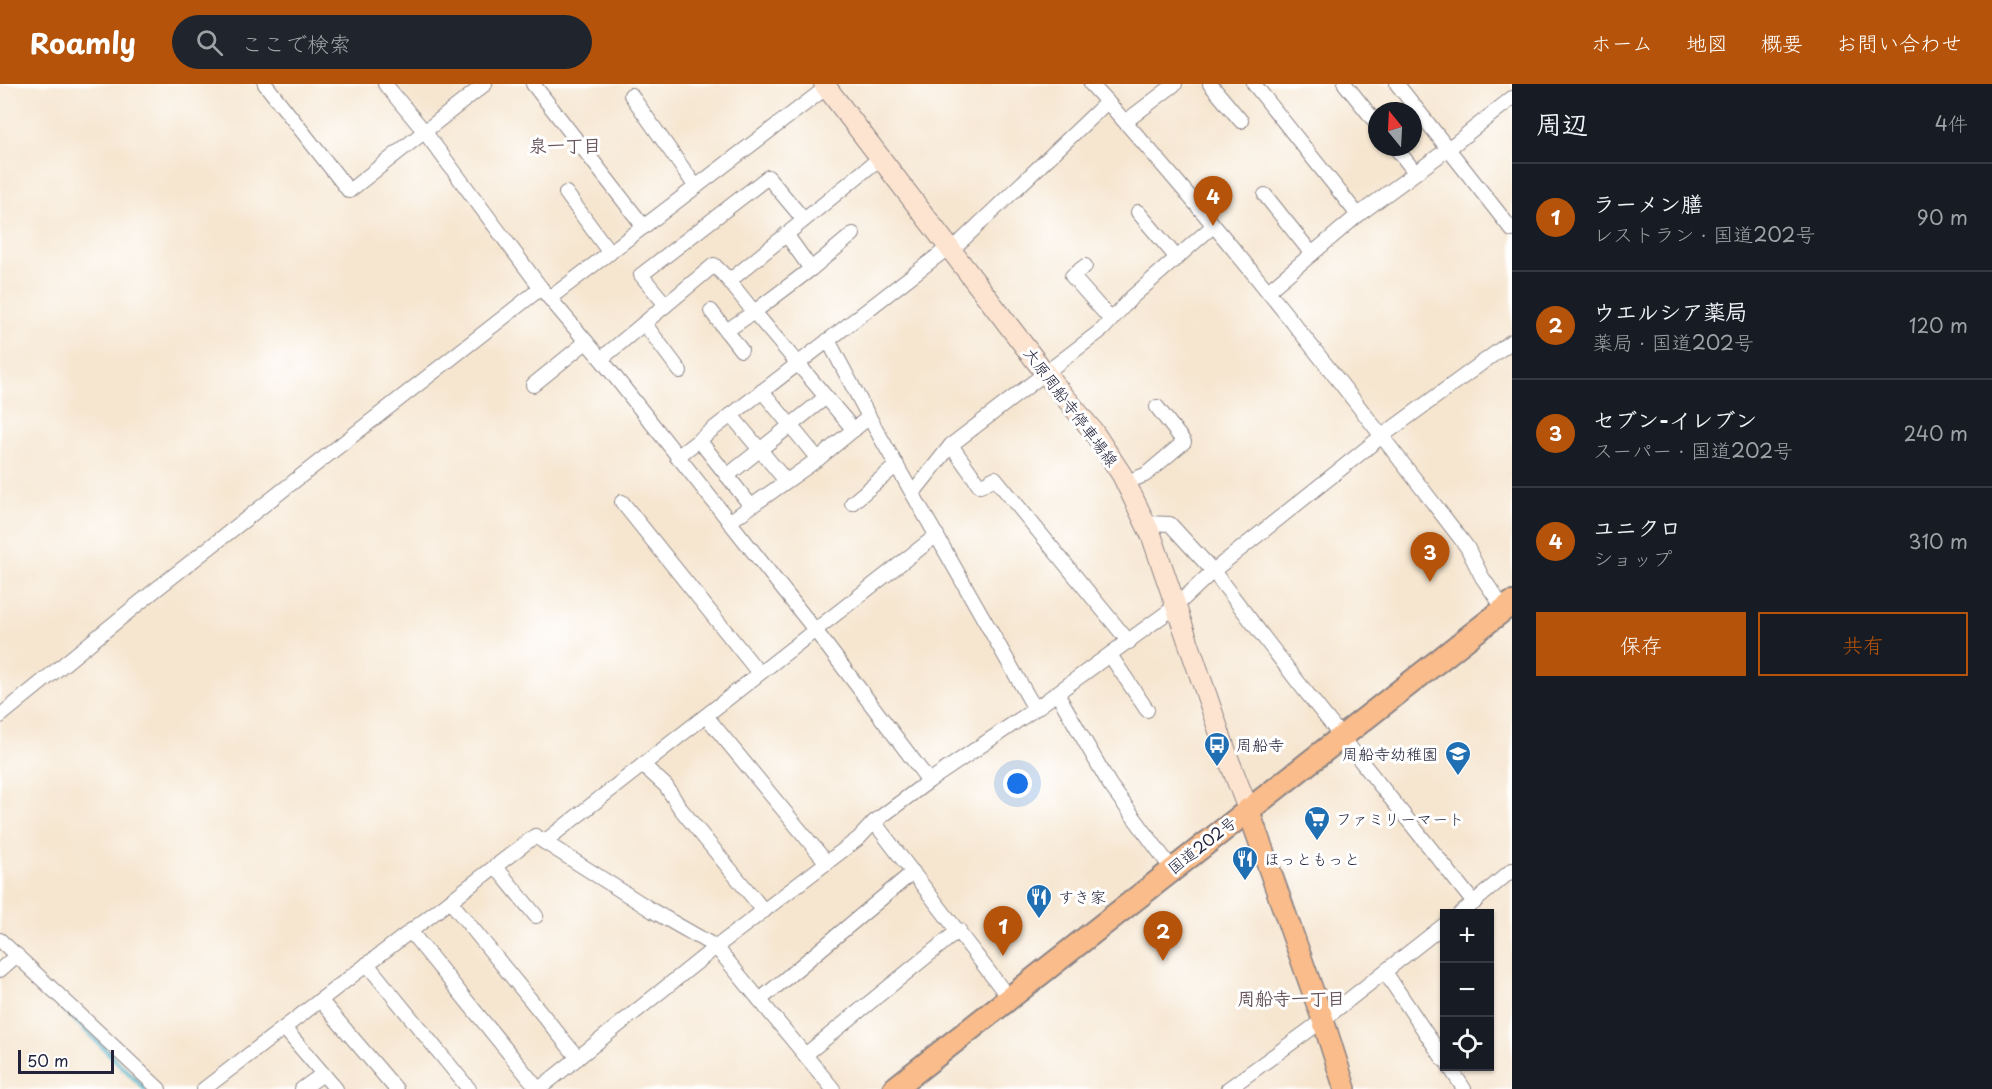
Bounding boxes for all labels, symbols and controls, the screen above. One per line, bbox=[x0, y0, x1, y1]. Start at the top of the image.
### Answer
search box bbox=[172, 15, 592, 69]
text: Roamly bbox=[30, 21, 136, 64]
icon: search bbox=[193, 26, 226, 59]
text: ここで検索 bbox=[241, 26, 351, 59]
text: ホーム bbox=[1591, 26, 1653, 58]
text: 地図 bbox=[1686, 26, 1728, 58]
text: 概要 bbox=[1761, 26, 1803, 58]
text: お問い合わせ bbox=[1836, 26, 1962, 58]
north arrow bbox=[1368, 102, 1422, 156]
text: 周辺 bbox=[1536, 104, 1588, 143]
text: 4件 bbox=[1935, 108, 1968, 138]
district label: 泉一丁目 bbox=[529, 131, 601, 158]
pin: 4 bbox=[1194, 176, 1232, 226]
text: ラーメン膳 bbox=[1593, 186, 1703, 219]
text: 1 bbox=[1551, 202, 1560, 232]
text: 90 m bbox=[1917, 202, 1968, 232]
text: レストラン · 国道202号 bbox=[1593, 219, 1815, 249]
text: ウエルシア薬局 bbox=[1593, 294, 1747, 327]
text: 2 bbox=[1548, 310, 1563, 340]
text: 120 m bbox=[1909, 310, 1968, 340]
text: 薬局 · 国道202号 bbox=[1593, 327, 1754, 357]
street label: 大原周船寺停車場線 bbox=[1019, 342, 1125, 471]
text: セブン-イレブン bbox=[1593, 402, 1757, 435]
text: 3 bbox=[1549, 418, 1562, 448]
text: 240 m bbox=[1903, 418, 1968, 448]
text: スーパー · 国道202号 bbox=[1593, 435, 1793, 465]
text: ユニクロ bbox=[1593, 510, 1681, 543]
text: 4 bbox=[1549, 526, 1562, 556]
text: 310 m bbox=[1908, 526, 1968, 556]
pin: 3 bbox=[1410, 532, 1450, 582]
text: ショップ bbox=[1593, 543, 1672, 573]
button: 保存 bbox=[1536, 612, 1746, 676]
button: 共有 bbox=[1758, 612, 1968, 676]
bus stop icon: 周船寺 bbox=[1202, 730, 1232, 768]
place label: 周船寺 bbox=[1236, 732, 1284, 756]
school or university icon: 周船寺幼稚園 bbox=[1443, 739, 1473, 777]
place label: 周船寺幼稚園 bbox=[1342, 741, 1438, 765]
your location bbox=[1003, 769, 1032, 798]
supermarket icon: ファミリーマート bbox=[1302, 804, 1332, 842]
place label: ファミリーマート bbox=[1336, 806, 1464, 830]
street label: 国道202号 bbox=[1162, 810, 1241, 879]
restaurant icon: ほっともっと bbox=[1230, 844, 1260, 882]
place label: ほっともっと bbox=[1264, 846, 1360, 870]
restaurant icon: すき家 bbox=[1024, 882, 1054, 920]
place label: すき家 bbox=[1058, 884, 1106, 908]
pin: 1 bbox=[984, 906, 1022, 956]
map controls bbox=[1440, 909, 1494, 1071]
button: + bbox=[1440, 909, 1494, 963]
pin: 2 bbox=[1144, 912, 1182, 961]
button: − bbox=[1440, 963, 1494, 1017]
district label: 周船寺一丁目 bbox=[1237, 984, 1345, 1011]
button: locate bbox=[1440, 1017, 1494, 1071]
scale bar bbox=[18, 1047, 114, 1074]
text: 50 m bbox=[27, 1048, 68, 1072]

